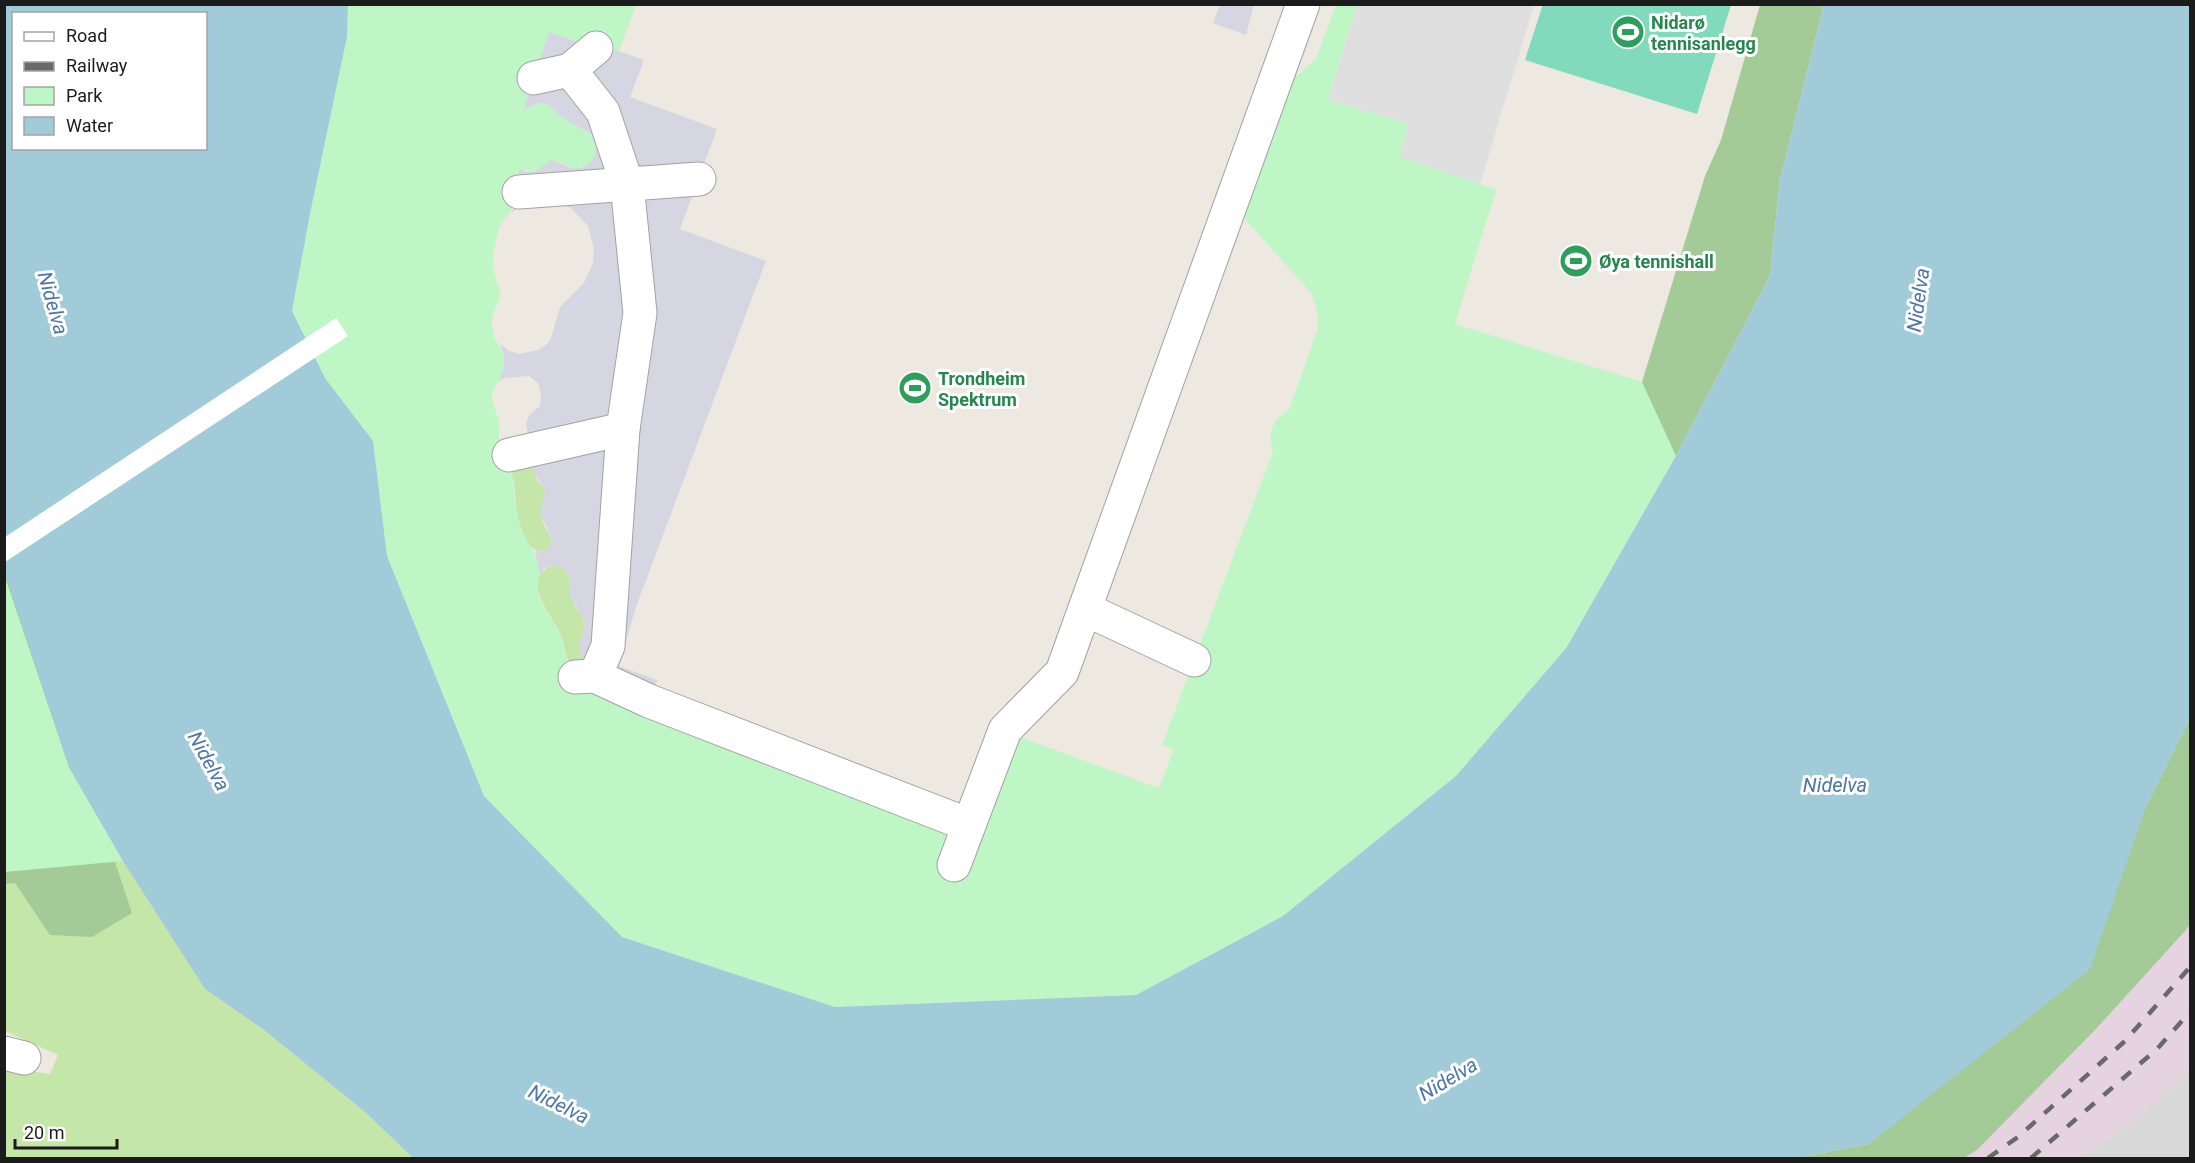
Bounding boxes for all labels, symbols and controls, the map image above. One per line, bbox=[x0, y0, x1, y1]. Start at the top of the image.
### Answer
legend bbox=[12, 12, 207, 150]
place label: Nidarø tennisanlegg bbox=[1651, 12, 1756, 54]
sports icon: Nidarø tennisanlegg bbox=[1610, 14, 1646, 50]
text: Road bbox=[66, 25, 107, 46]
text: Railway bbox=[66, 55, 128, 76]
text: Park bbox=[66, 85, 103, 106]
text: Water bbox=[66, 115, 113, 136]
sports icon: Øya tennishall bbox=[1558, 243, 1594, 279]
place label: Øya tennishall bbox=[1599, 251, 1714, 272]
water label: Nidelva bbox=[1902, 266, 1934, 334]
water label: Nidelva bbox=[33, 269, 73, 337]
place label: Trondheim Spektrum bbox=[938, 368, 1025, 410]
sports icon: Trondheim Spektrum bbox=[897, 370, 933, 406]
water label: Nidelva bbox=[183, 727, 235, 795]
water label: Nidelva bbox=[1803, 773, 1867, 797]
water label: Nidelva bbox=[1414, 1052, 1482, 1106]
water label: Nidelva bbox=[525, 1079, 593, 1129]
scale bar bbox=[15, 1112, 117, 1150]
text: 20 m bbox=[24, 1122, 64, 1143]

